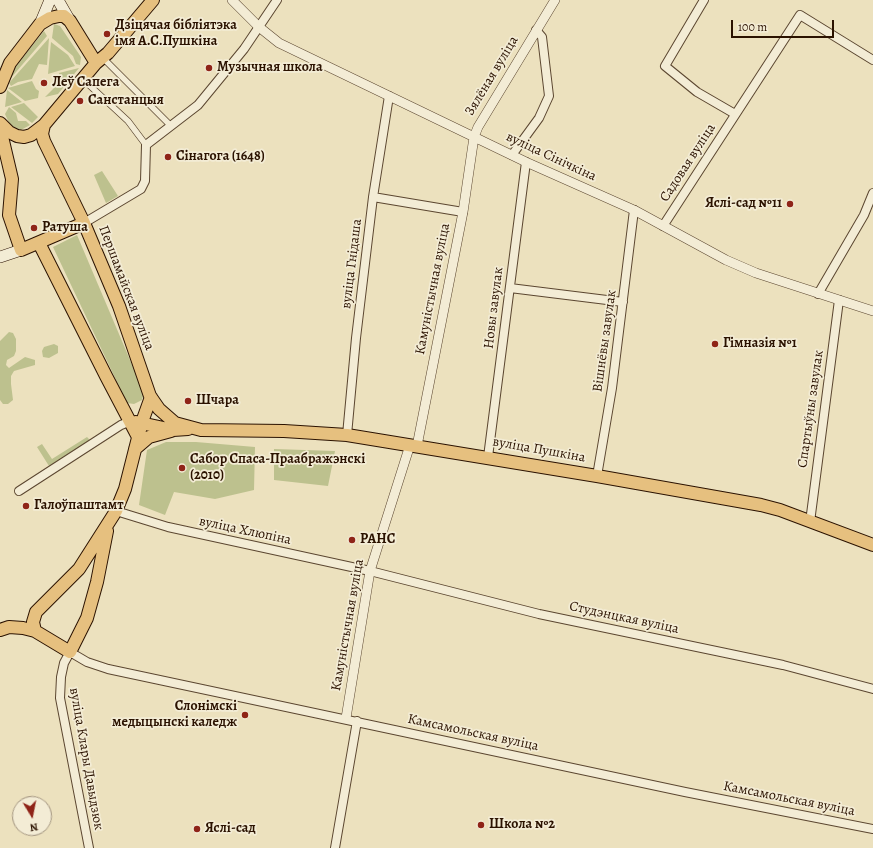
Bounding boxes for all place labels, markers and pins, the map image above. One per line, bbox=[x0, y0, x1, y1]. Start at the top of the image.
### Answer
place label: Дзіцячая бібліятэка імя А.С.Пушкіна bbox=[115, 18, 237, 50]
marker: Дзіцячая бібліятэка імя А.С.Пушкіна bbox=[102, 29, 112, 39]
place label: Музычная школа bbox=[217, 60, 323, 76]
marker: Музычная школа bbox=[204, 63, 214, 73]
place label: Леў Сапега bbox=[52, 75, 119, 91]
marker: Леў Сапега bbox=[39, 78, 49, 88]
place label: Санстанцыя bbox=[88, 93, 164, 109]
marker: Санстанцыя bbox=[75, 96, 85, 106]
place label: Сінагога (1648) bbox=[176, 149, 265, 165]
marker: Сінагога (1648) bbox=[163, 152, 173, 162]
place label: Яслі-сад №11 bbox=[705, 196, 782, 212]
marker: Яслі-сад №11 bbox=[785, 199, 795, 209]
place label: Ратуша bbox=[42, 220, 88, 236]
marker: Ратуша bbox=[29, 223, 39, 233]
place label: Гімназія №1 bbox=[723, 336, 797, 352]
marker: Гімназія №1 bbox=[710, 339, 720, 349]
place label: Шчара bbox=[196, 393, 239, 409]
marker: Шчара bbox=[183, 396, 193, 406]
place label: Сабор Спаса-Праабражэнскі (2010) bbox=[190, 452, 365, 484]
marker: Сабор Спаса-Праабражэнскі (2010) bbox=[177, 463, 187, 473]
place label: Галоўпаштамт bbox=[34, 498, 124, 514]
marker: Галоўпаштамт bbox=[21, 501, 31, 511]
place label: РАНС bbox=[360, 532, 395, 548]
marker: РАНС bbox=[347, 535, 357, 545]
place label: Слонімскі медыцынскі каледж bbox=[112, 699, 237, 732]
marker: Слонімскі медыцынскі каледж bbox=[240, 710, 250, 720]
place label: Школа №2 bbox=[489, 817, 555, 833]
marker: Школа №2 bbox=[476, 820, 486, 830]
place label: Яслі-сад bbox=[205, 821, 256, 837]
marker: Яслі-сад bbox=[192, 824, 202, 834]

